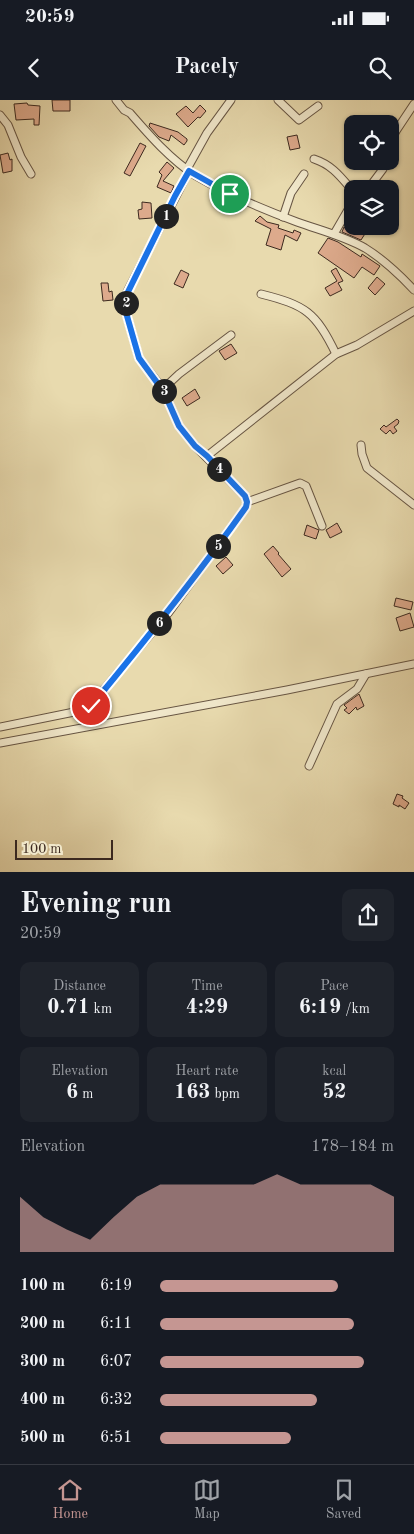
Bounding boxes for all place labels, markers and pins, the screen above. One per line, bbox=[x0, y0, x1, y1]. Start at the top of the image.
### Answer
pin bbox=[209, 173, 251, 215]
pin: 1 bbox=[154, 204, 178, 228]
pin: 2 bbox=[114, 290, 138, 316]
pin: 3 bbox=[152, 378, 176, 404]
pin: 4 bbox=[206, 456, 232, 482]
pin: 5 bbox=[206, 534, 230, 558]
pin: 6 bbox=[146, 610, 172, 636]
pin bbox=[70, 685, 112, 727]

